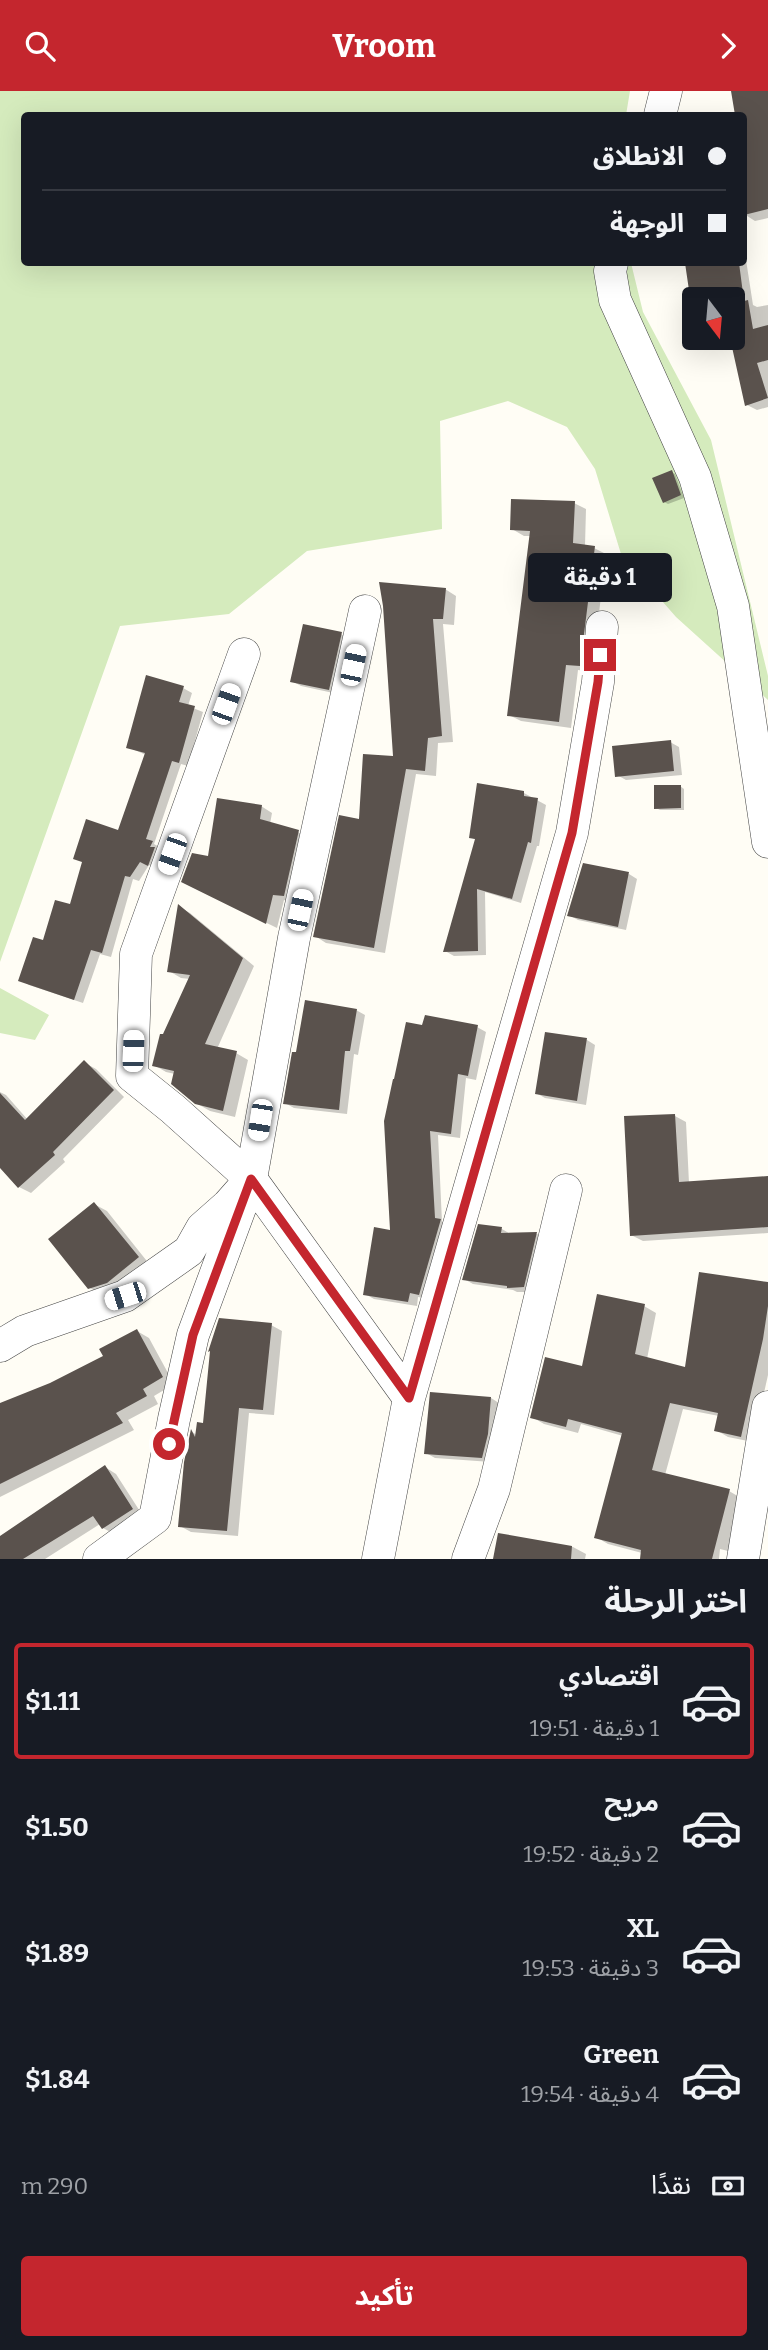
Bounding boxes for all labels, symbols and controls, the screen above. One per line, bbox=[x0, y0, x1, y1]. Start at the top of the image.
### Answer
icon: search bbox=[21, 27, 59, 65]
text: Vroom bbox=[332, 27, 436, 65]
icon: forward bbox=[709, 27, 747, 65]
text: الانطلاق bbox=[593, 141, 684, 172]
text: الوجهة bbox=[610, 208, 684, 239]
north arrow bbox=[682, 287, 746, 350]
map controls bbox=[682, 287, 745, 350]
callout: 1 دقيقة bbox=[528, 553, 672, 603]
text: 1 دقيقة bbox=[564, 563, 636, 591]
route end bbox=[584, 639, 616, 671]
car bbox=[339, 642, 368, 688]
car bbox=[209, 681, 244, 727]
car bbox=[155, 831, 190, 877]
car bbox=[286, 887, 315, 933]
car bbox=[122, 1030, 145, 1072]
car bbox=[247, 1098, 274, 1142]
car bbox=[102, 1280, 149, 1312]
route start bbox=[153, 1428, 185, 1460]
text: اختر الرحلة bbox=[605, 1582, 747, 1620]
text: اقتصادي bbox=[559, 1661, 659, 1692]
icon: car bbox=[680, 1670, 743, 1733]
text: $1.11 bbox=[25, 1686, 80, 1717]
text: 1 دقيقة · 19:51 bbox=[530, 1714, 659, 1742]
text: مريح bbox=[604, 1787, 659, 1818]
icon: car bbox=[680, 1796, 743, 1859]
text: $1.50 bbox=[25, 1812, 89, 1843]
text: 2 دقيقة · 19:52 bbox=[523, 1840, 659, 1868]
text: XL bbox=[627, 1913, 659, 1944]
icon: car bbox=[680, 1922, 743, 1985]
text: $1.89 bbox=[25, 1938, 89, 1969]
text: 3 دقيقة · 19:53 bbox=[522, 1954, 659, 1982]
text: Green bbox=[583, 2039, 659, 2070]
icon: car bbox=[680, 2048, 743, 2111]
text: $1.84 bbox=[25, 2064, 90, 2095]
text: 4 دقيقة · 19:54 bbox=[521, 2080, 659, 2108]
icon: cash bbox=[709, 2167, 747, 2205]
text: نقدًا bbox=[651, 2170, 691, 2201]
text: 290 m bbox=[21, 2172, 88, 2200]
button: تأكيد bbox=[21, 2256, 747, 2336]

